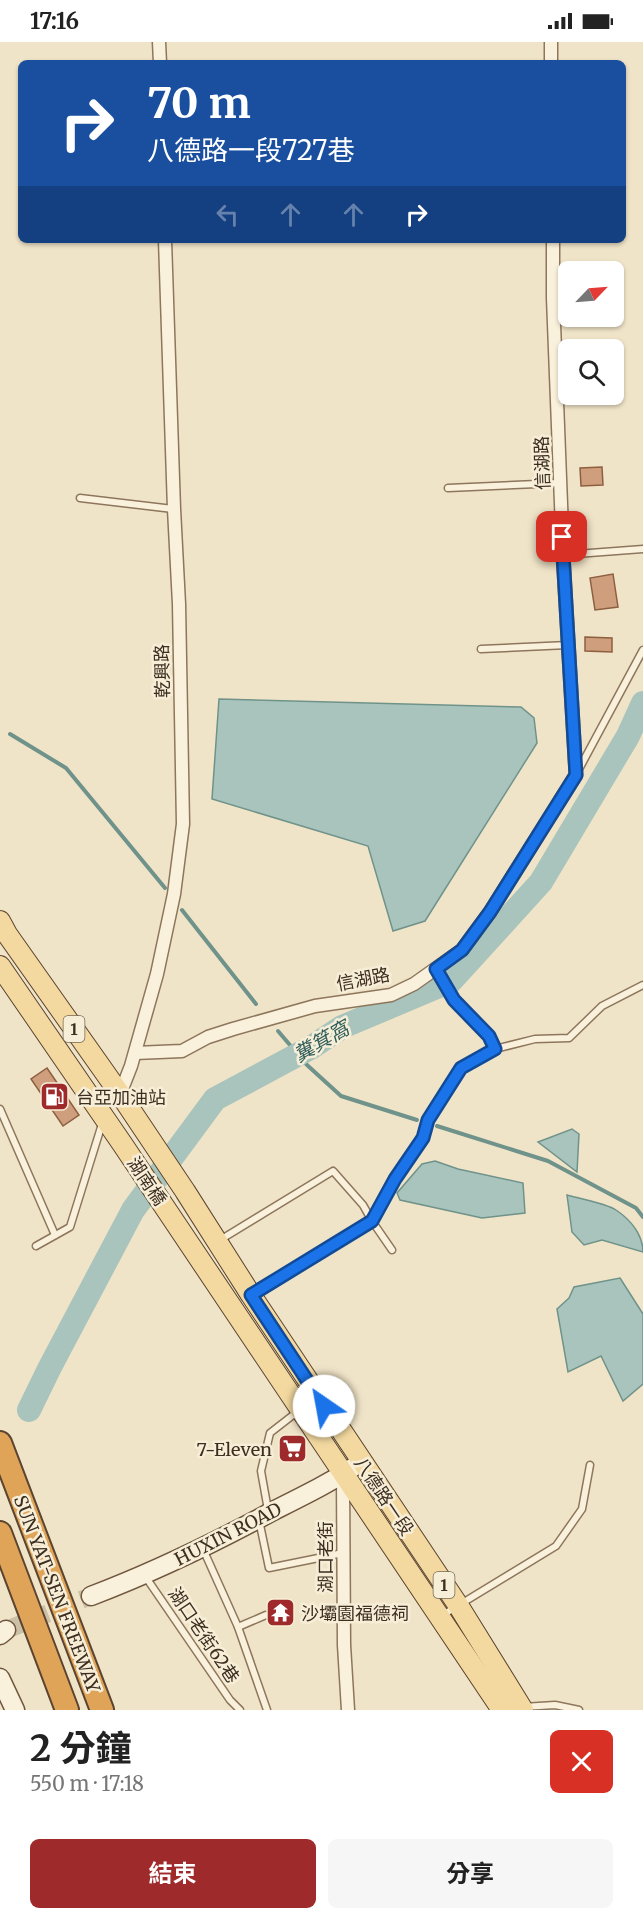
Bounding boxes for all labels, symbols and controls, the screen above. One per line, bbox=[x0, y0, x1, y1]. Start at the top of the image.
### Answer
text: 17:16 bbox=[30, 7, 79, 35]
text: 70 m bbox=[147, 77, 251, 129]
icon: right bbox=[48, 84, 126, 162]
text: 八德路一段727巷 bbox=[147, 133, 355, 167]
icon: left bbox=[211, 198, 244, 231]
icon: ahead bbox=[274, 198, 307, 231]
icon: ahead bbox=[337, 198, 370, 231]
icon: right bbox=[400, 198, 433, 231]
north arrow bbox=[558, 261, 624, 327]
map controls bbox=[558, 261, 624, 405]
button: search bbox=[558, 339, 624, 405]
street label: 信湖路 bbox=[530, 436, 554, 490]
pin bbox=[536, 511, 587, 562]
icon: arrive bbox=[545, 520, 578, 553]
street label: 乾興路 bbox=[150, 644, 174, 698]
street label: 信湖路 bbox=[334, 963, 392, 995]
water label: 糞箕窩 bbox=[289, 1014, 356, 1067]
road number: 1 bbox=[64, 1016, 84, 1042]
fuel station icon: 台亞加油站 bbox=[39, 1081, 71, 1113]
place label: 台亞加油站 bbox=[76, 1086, 166, 1109]
street label: 湖南橋 bbox=[122, 1152, 172, 1210]
position arrow bbox=[292, 1374, 356, 1438]
supermarket icon: 7-Eleven bbox=[277, 1433, 309, 1465]
place label: 7-Eleven bbox=[196, 1438, 272, 1461]
street label: 八德路一段 bbox=[349, 1452, 419, 1540]
street label: SUN YAT-SEN FREEWAY bbox=[9, 1492, 105, 1696]
street label: HUXIN ROAD bbox=[171, 1497, 285, 1571]
street label: 湖口老街 bbox=[314, 1521, 337, 1593]
road number: 1 bbox=[434, 1572, 454, 1598]
street label: 湖口老街62巷 bbox=[163, 1583, 245, 1687]
temple icon: 沙壩園福德祠 bbox=[264, 1597, 296, 1629]
place label: 沙壩園福德祠 bbox=[301, 1602, 409, 1625]
text: 2 分鐘 bbox=[30, 1726, 132, 1771]
button: close bbox=[550, 1730, 613, 1793]
text: 550 m · 17:18 bbox=[30, 1771, 144, 1796]
button: 結束 bbox=[30, 1839, 316, 1908]
button: 分享 bbox=[328, 1839, 613, 1908]

